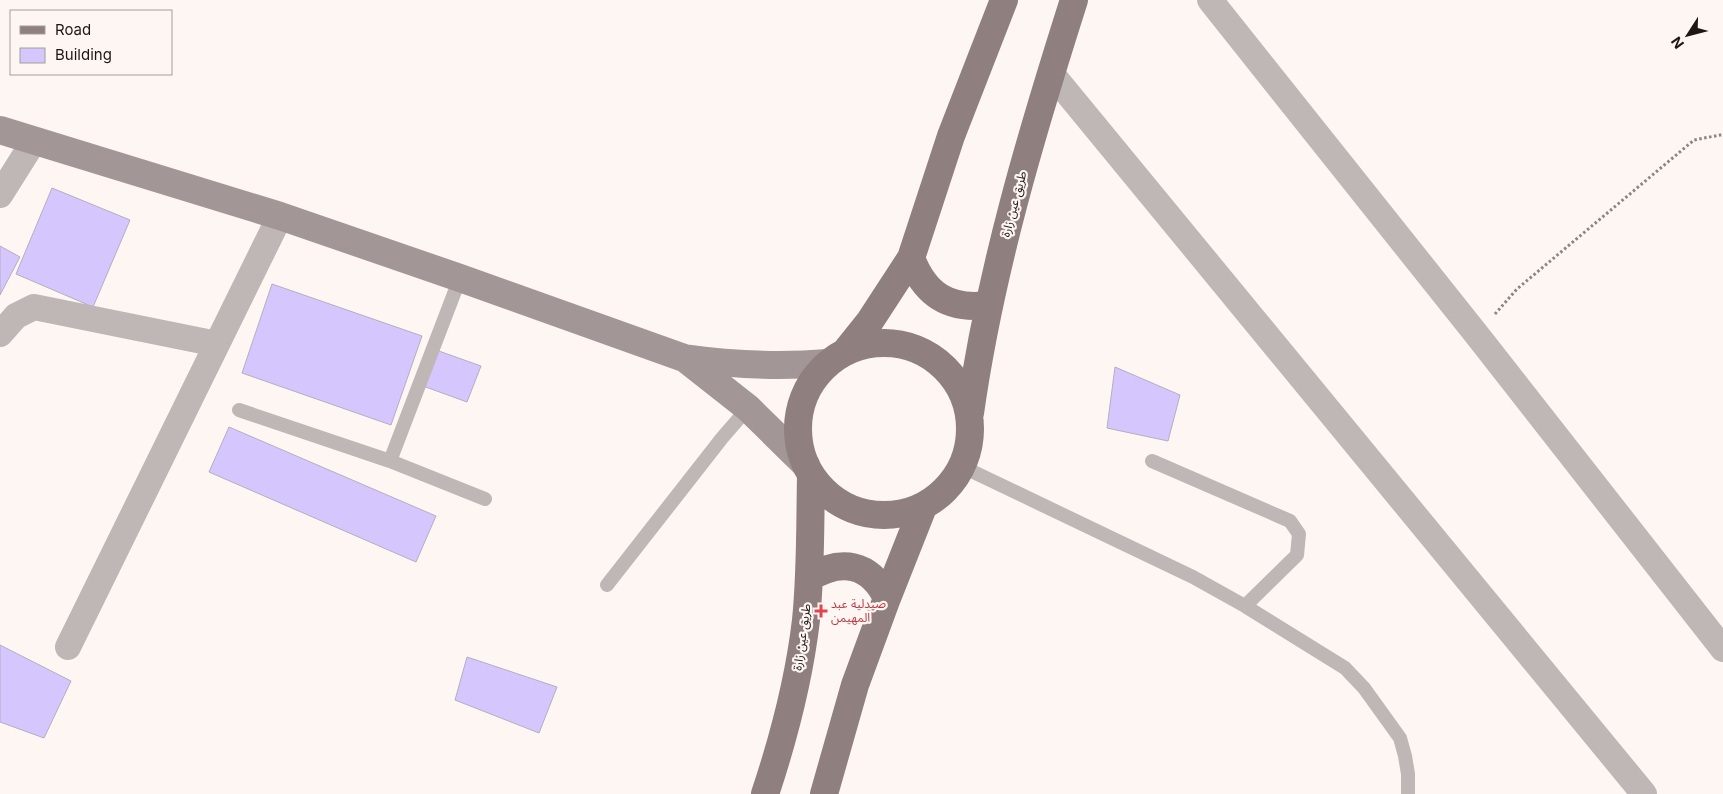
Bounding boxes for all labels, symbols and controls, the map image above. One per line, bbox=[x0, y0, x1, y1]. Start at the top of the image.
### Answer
legend bbox=[10, 10, 172, 75]
north arrow bbox=[1663, 10, 1713, 60]
text: Road bbox=[55, 20, 91, 39]
text: N bbox=[1667, 34, 1687, 52]
text: Building bbox=[55, 45, 112, 64]
street label: طريق عين زارة bbox=[998, 169, 1030, 239]
place label: صيدلية عبد المهيمن bbox=[831, 596, 886, 625]
street label: طريق عين زارة bbox=[789, 602, 815, 672]
marker: صيدلية عبد المهيمن bbox=[815, 605, 827, 617]

